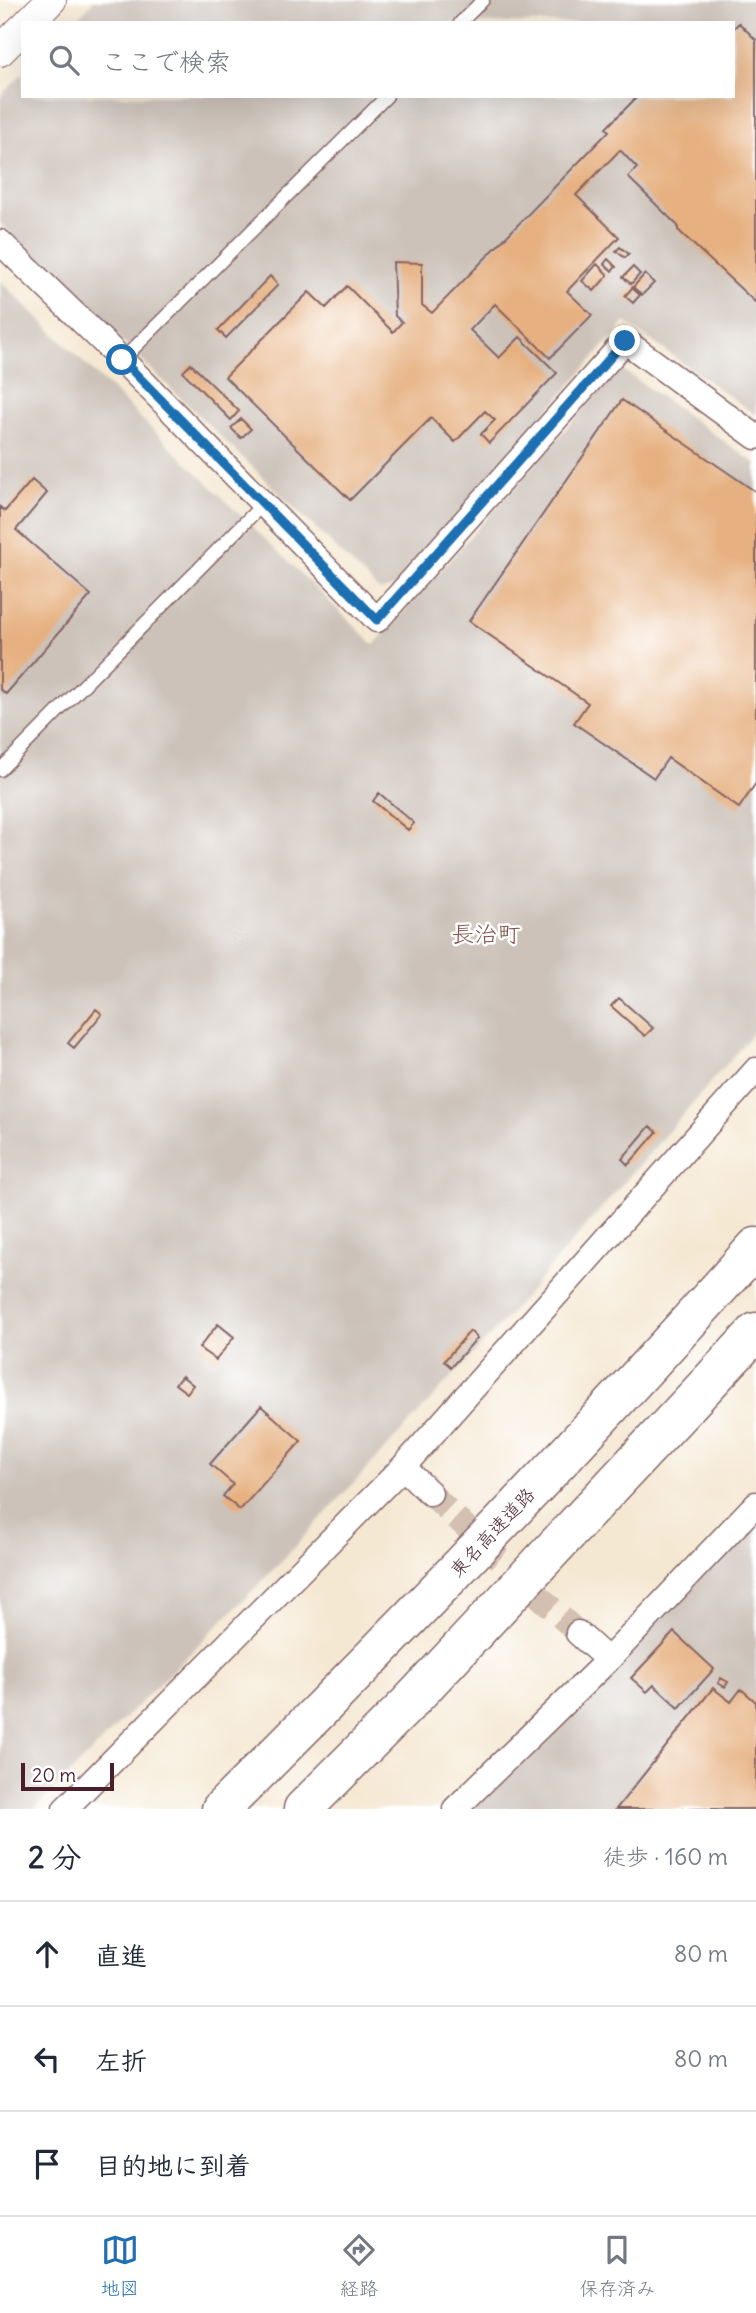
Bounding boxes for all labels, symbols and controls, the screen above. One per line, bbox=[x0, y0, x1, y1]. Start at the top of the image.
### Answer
search box bbox=[21, 21, 735, 98]
icon: search bbox=[45, 41, 83, 79]
text: ここで検索 bbox=[101, 45, 231, 78]
route end bbox=[609, 325, 640, 356]
route start bbox=[106, 344, 137, 375]
district label: 長治町 bbox=[452, 919, 521, 948]
street label: 東名高速道路 bbox=[444, 1482, 540, 1582]
scale bar bbox=[21, 1760, 114, 1792]
text: 20 m bbox=[32, 1763, 76, 1787]
text: 2 分 bbox=[28, 1838, 82, 1876]
text: 徒歩 · 160 m bbox=[603, 1842, 728, 1871]
icon: ahead bbox=[28, 1935, 66, 1973]
text: 直進 bbox=[95, 1939, 147, 1972]
text: 80 m bbox=[674, 1939, 728, 1968]
icon: left bbox=[28, 2040, 66, 2078]
text: 左折 bbox=[95, 2044, 147, 2077]
text: 80 m bbox=[674, 2044, 728, 2073]
icon: arrive bbox=[28, 2145, 66, 2183]
text: 目的地に到着 bbox=[95, 2149, 251, 2182]
tab: 地図 bbox=[101, 2231, 139, 2300]
tab: 経路 bbox=[340, 2231, 378, 2300]
tab: 保存済み bbox=[579, 2231, 655, 2300]

